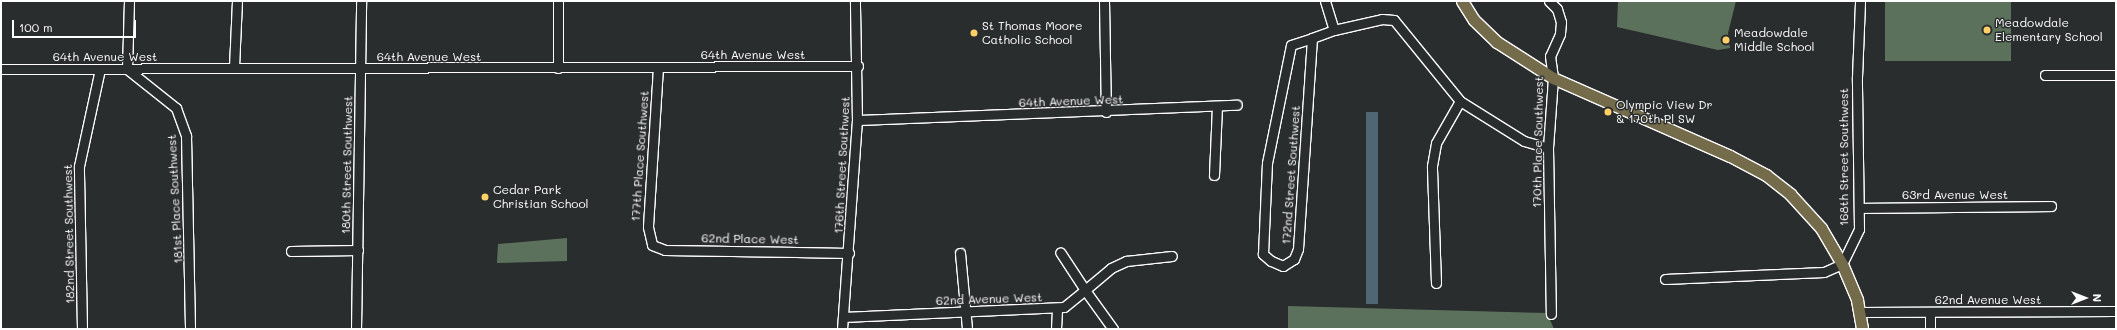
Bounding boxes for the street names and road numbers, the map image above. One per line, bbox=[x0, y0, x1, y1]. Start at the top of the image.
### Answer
street label: 64th Avenue West bbox=[701, 48, 805, 62]
street label: 64th Avenue West bbox=[53, 50, 157, 64]
street label: 64th Avenue West bbox=[377, 50, 481, 64]
street label: 170th Place Southwest bbox=[1530, 76, 1546, 208]
street label: 168th Street Southwest bbox=[1837, 88, 1851, 226]
street label: 177th Place Southwest bbox=[628, 90, 652, 222]
street label: 64th Avenue West bbox=[1018, 92, 1124, 110]
street label: 180th Street Southwest bbox=[339, 96, 355, 234]
street label: 176th Street Southwest bbox=[831, 96, 853, 234]
street label: 172nd Street Southwest bbox=[1279, 105, 1303, 245]
street label: 181st Place Southwest bbox=[164, 134, 186, 264]
street label: 182nd Street Southwest bbox=[61, 164, 77, 304]
street label: 63rd Avenue West bbox=[1902, 188, 2008, 202]
street label: 62nd Place West bbox=[701, 231, 799, 247]
street label: 62nd Avenue West bbox=[936, 290, 1042, 308]
street label: 62nd Avenue West bbox=[1935, 293, 2041, 307]

